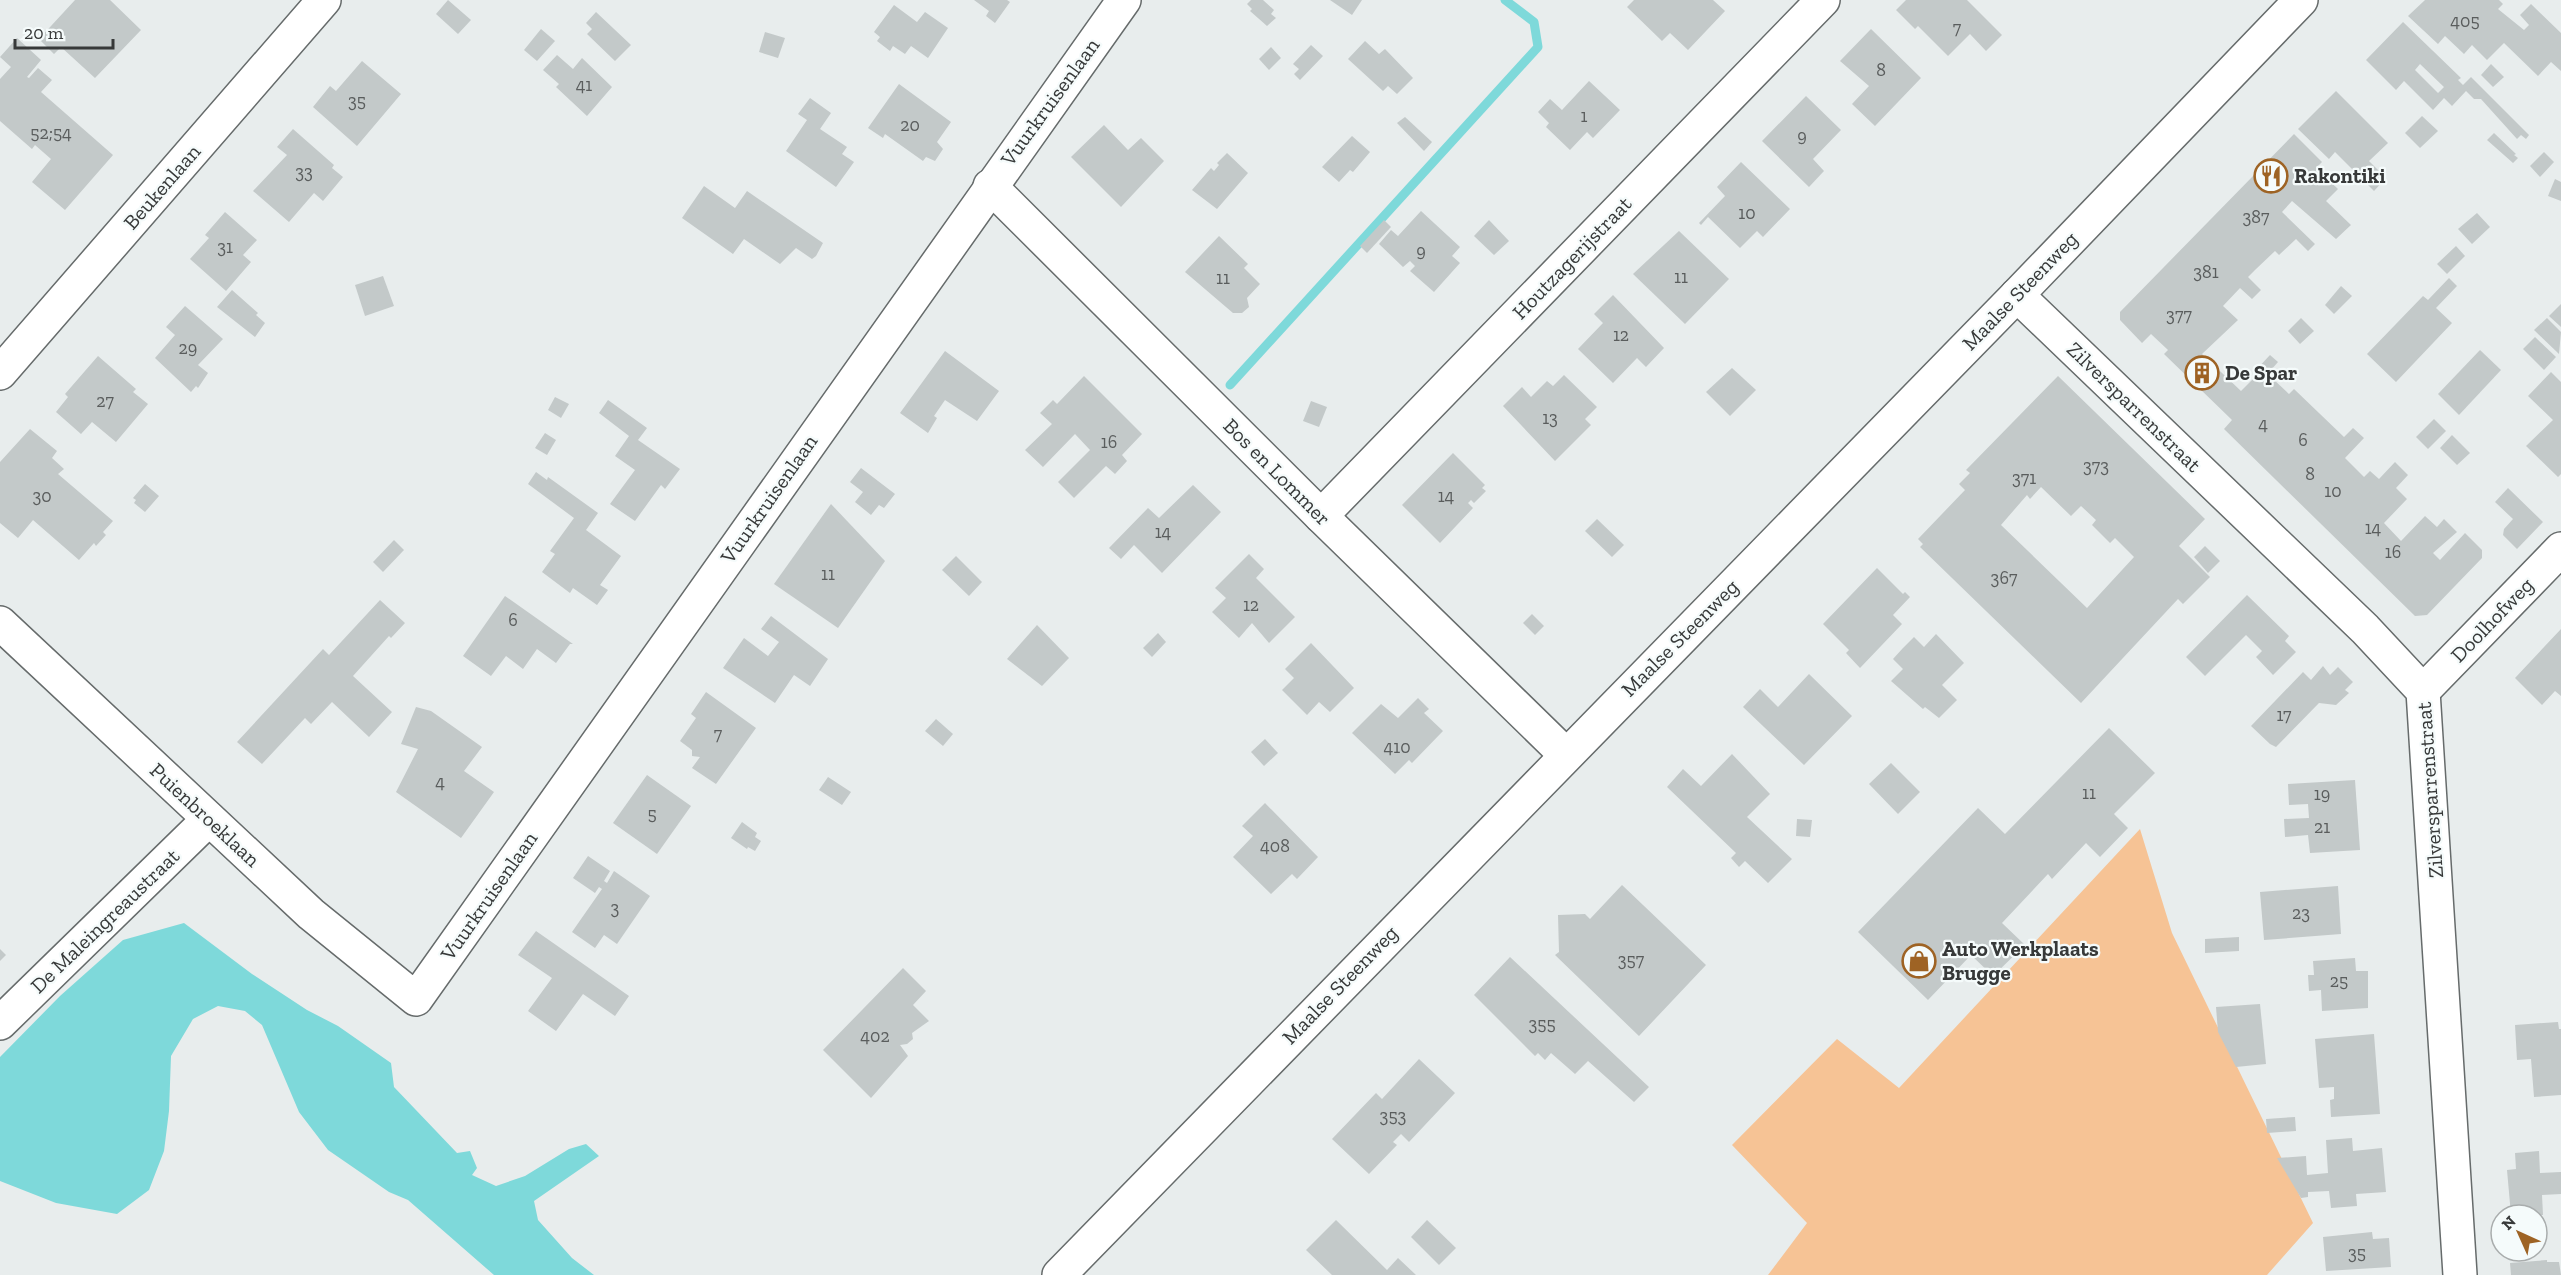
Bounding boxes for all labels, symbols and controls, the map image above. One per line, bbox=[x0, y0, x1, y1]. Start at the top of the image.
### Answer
house number: 405 bbox=[2450, 10, 2480, 32]
scale bar bbox=[15, 12, 112, 50]
house number: 7 bbox=[1953, 17, 1962, 39]
text: 20 m bbox=[24, 22, 64, 44]
street label: Vuurkruisenlaan bbox=[994, 33, 1104, 171]
house number: 8 bbox=[1876, 59, 1886, 81]
house number: 41 bbox=[576, 74, 592, 96]
house number: 35 bbox=[348, 90, 366, 112]
house number: 1 bbox=[1581, 105, 1588, 127]
house number: 20 bbox=[900, 114, 920, 136]
house number: 52;54 bbox=[30, 122, 72, 144]
house number: 9 bbox=[1797, 125, 1807, 147]
street label: Beukenlaan bbox=[118, 139, 205, 234]
restaurant icon: Rakontiki bbox=[2253, 158, 2289, 194]
house number: 33 bbox=[295, 161, 313, 183]
place label: Rakontiki bbox=[2294, 163, 2386, 188]
street label: Houtzagerijstraat bbox=[1507, 191, 1637, 325]
house number: 10 bbox=[1738, 202, 1756, 224]
house number: 387 bbox=[2243, 206, 2270, 228]
street label: Maalse Steenweg bbox=[1957, 226, 2083, 355]
house number: 31 bbox=[217, 236, 233, 258]
house number: 9 bbox=[1416, 240, 1426, 262]
house number: 381 bbox=[2193, 261, 2219, 283]
house number: 11 bbox=[1674, 266, 1688, 288]
house number: 11 bbox=[1216, 267, 1230, 289]
house number: 377 bbox=[2166, 304, 2192, 326]
house number: 12 bbox=[1613, 324, 1629, 346]
street label: Zilversparrenstraat bbox=[2062, 336, 2207, 477]
house number: 29 bbox=[179, 337, 197, 359]
building icon: De Spar bbox=[2184, 355, 2220, 391]
place label: De Spar bbox=[2225, 360, 2297, 385]
house number: 27 bbox=[96, 390, 114, 412]
house number: 13 bbox=[1542, 407, 1558, 429]
street label: Bos en Lommer bbox=[1219, 413, 1336, 530]
house number: 4 bbox=[2258, 413, 2268, 435]
street label: Vuurkruisenlaan bbox=[714, 429, 822, 569]
house number: 6 bbox=[2298, 429, 2308, 451]
house number: 16 bbox=[1101, 431, 1117, 453]
house number: 373 bbox=[2083, 455, 2109, 477]
house number: 8 bbox=[2305, 463, 2315, 485]
house number: 371 bbox=[2012, 467, 2036, 489]
house number: 10 bbox=[2324, 480, 2342, 502]
house number: 30 bbox=[32, 485, 52, 507]
house number: 14 bbox=[1438, 485, 1455, 507]
house number: 14 bbox=[2365, 517, 2382, 539]
house number: 14 bbox=[1155, 521, 1172, 543]
house number: 16 bbox=[2385, 541, 2401, 563]
house number: 11 bbox=[821, 563, 835, 585]
house number: 367 bbox=[1991, 567, 2018, 589]
street label: Doolhofweg bbox=[2445, 572, 2539, 667]
street label: Maalse Steenweg bbox=[1616, 573, 1744, 702]
house number: 12 bbox=[1243, 594, 1259, 616]
house number: 6 bbox=[508, 609, 518, 631]
street label: Zilversparrenstraat bbox=[2411, 701, 2448, 879]
house number: 17 bbox=[2276, 704, 2292, 726]
house number: 7 bbox=[714, 723, 723, 745]
house number: 410 bbox=[1384, 736, 1411, 758]
street label: Puienbroeklaan bbox=[145, 757, 265, 872]
house number: 4 bbox=[435, 771, 445, 793]
house number: 11 bbox=[2082, 782, 2096, 804]
house number: 19 bbox=[2314, 783, 2330, 805]
house number: 5 bbox=[647, 803, 657, 825]
house number: 21 bbox=[2314, 816, 2330, 838]
street label: Vuurkruisenlaan bbox=[434, 826, 542, 966]
house number: 408 bbox=[1260, 835, 1290, 857]
street label: De Maleingreaustraat bbox=[25, 843, 184, 998]
house number: 3 bbox=[611, 897, 620, 919]
house number: 23 bbox=[2292, 902, 2310, 924]
street label: Maalse Steenweg bbox=[1277, 920, 1403, 1049]
place label: Auto Werkplaats Brugge bbox=[1942, 936, 2099, 985]
shop icon: Auto Werkplaats Brugge bbox=[1901, 943, 1937, 979]
house number: 357 bbox=[1618, 949, 1645, 971]
house number: 25 bbox=[2330, 970, 2348, 992]
house number: 355 bbox=[1528, 1013, 1556, 1035]
house number: 402 bbox=[860, 1025, 890, 1047]
house number: 353 bbox=[1380, 1105, 1407, 1127]
north arrow bbox=[2489, 1203, 2549, 1263]
text: N bbox=[2498, 1212, 2520, 1234]
house number: 35 bbox=[2348, 1242, 2366, 1264]

